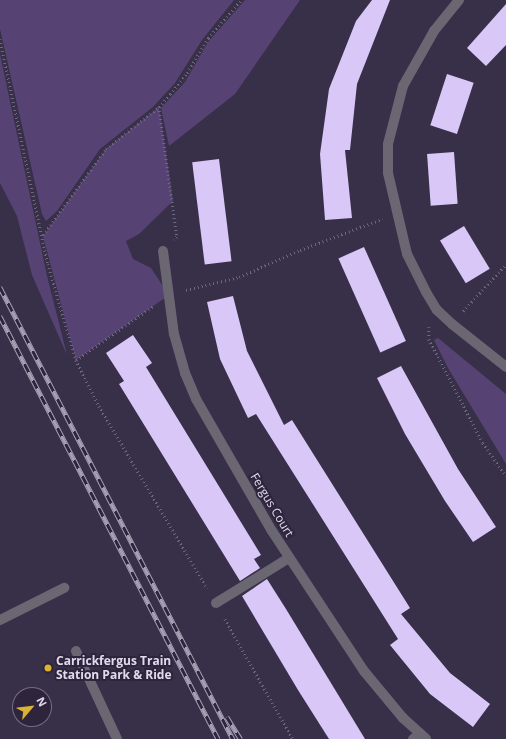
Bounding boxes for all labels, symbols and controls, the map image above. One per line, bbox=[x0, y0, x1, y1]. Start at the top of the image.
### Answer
street label: Fergus Court bbox=[247, 470, 297, 540]
place label: Carrickfergus Train Station Park & Ride bbox=[56, 654, 172, 682]
marker: Carrickfergus Train Station Park & Ride bbox=[43, 663, 53, 673]
north arrow bbox=[12, 687, 52, 727]
text: N bbox=[33, 694, 51, 709]

